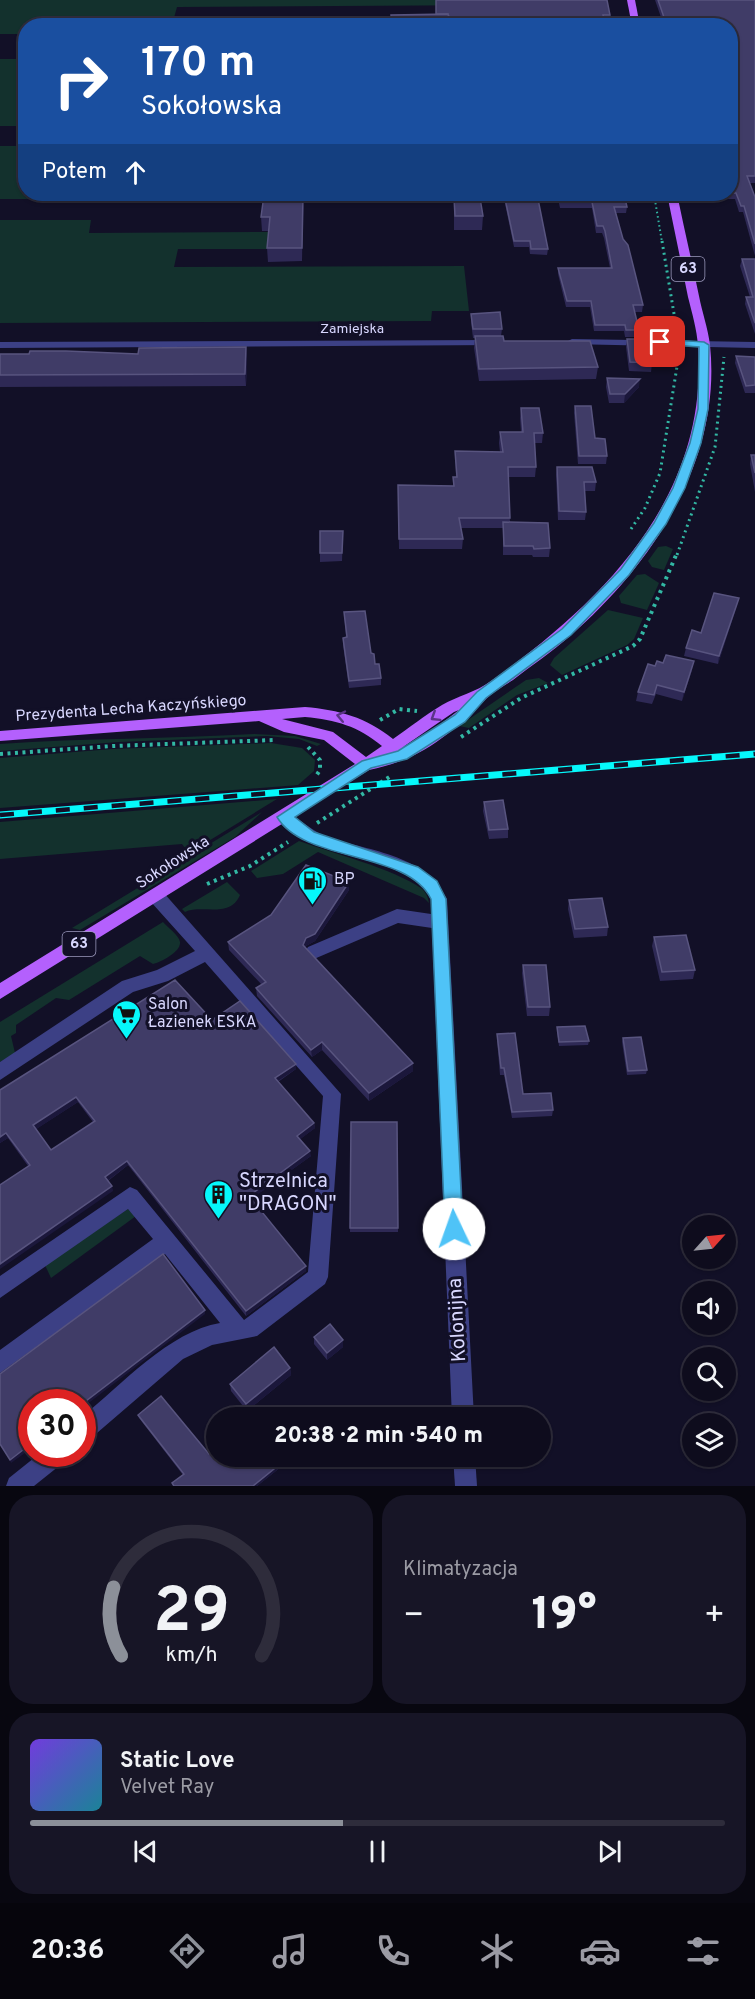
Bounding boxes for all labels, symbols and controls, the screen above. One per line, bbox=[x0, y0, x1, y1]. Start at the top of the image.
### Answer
text: 170 m bbox=[141, 38, 255, 91]
icon: right bbox=[42, 42, 120, 120]
text: Sokołowska bbox=[141, 90, 282, 124]
icon: ahead bbox=[119, 156, 152, 189]
text: Potem bbox=[42, 159, 107, 186]
road number: 63 bbox=[672, 257, 704, 281]
pin bbox=[634, 316, 685, 367]
street label: Zamiejska bbox=[320, 321, 384, 338]
icon: arrive bbox=[643, 325, 676, 358]
street label: Prezydenta Lecha Kaczyńskiego bbox=[15, 691, 247, 727]
one-way arrow bbox=[430, 710, 441, 721]
one-way arrow bbox=[336, 711, 346, 724]
street label: Sokołowska bbox=[133, 832, 213, 894]
fuel station icon: BP bbox=[297, 864, 329, 906]
place label: BP bbox=[334, 870, 355, 890]
road number: 63 bbox=[62, 932, 96, 956]
place label: Salon Łazienek ESKA bbox=[148, 995, 257, 1033]
supermarket icon: Salon Łazienek ESKA bbox=[111, 998, 143, 1040]
place label: Strzelnica "DRAGON" bbox=[239, 1169, 337, 1218]
building icon: Strzelnica "DRAGON" bbox=[202, 1178, 234, 1220]
position arrow bbox=[422, 1197, 486, 1261]
north arrow bbox=[682, 1215, 736, 1269]
map controls bbox=[682, 1215, 736, 1467]
street label: Kolonijna bbox=[443, 1277, 473, 1363]
button: sound bbox=[682, 1281, 736, 1335]
button: search bbox=[682, 1347, 736, 1401]
speed limit sign: 30 bbox=[18, 1389, 96, 1467]
button: layers bbox=[682, 1413, 736, 1467]
text: 20:38 · 2 min · 540 m bbox=[274, 1423, 483, 1450]
text: Klimatyzacja bbox=[403, 1557, 518, 1583]
text: 29 bbox=[153, 1575, 229, 1654]
text: 19° bbox=[531, 1588, 597, 1645]
text: − bbox=[403, 1596, 424, 1638]
text: + bbox=[704, 1596, 725, 1638]
text: km/h bbox=[165, 1643, 217, 1670]
text: Static Love bbox=[120, 1748, 234, 1775]
text: Velvet Ray bbox=[120, 1775, 214, 1801]
icon: previous bbox=[129, 1835, 162, 1868]
icon: pause bbox=[361, 1835, 394, 1868]
icon: next bbox=[593, 1835, 626, 1868]
icon: directions bbox=[166, 1930, 208, 1972]
icon: music bbox=[269, 1930, 311, 1972]
icon: phone bbox=[372, 1930, 414, 1972]
icon: climate bbox=[476, 1930, 518, 1972]
icon: car bbox=[579, 1930, 621, 1972]
icon: filters bbox=[682, 1930, 724, 1972]
text: 20:36 bbox=[31, 1934, 104, 1968]

